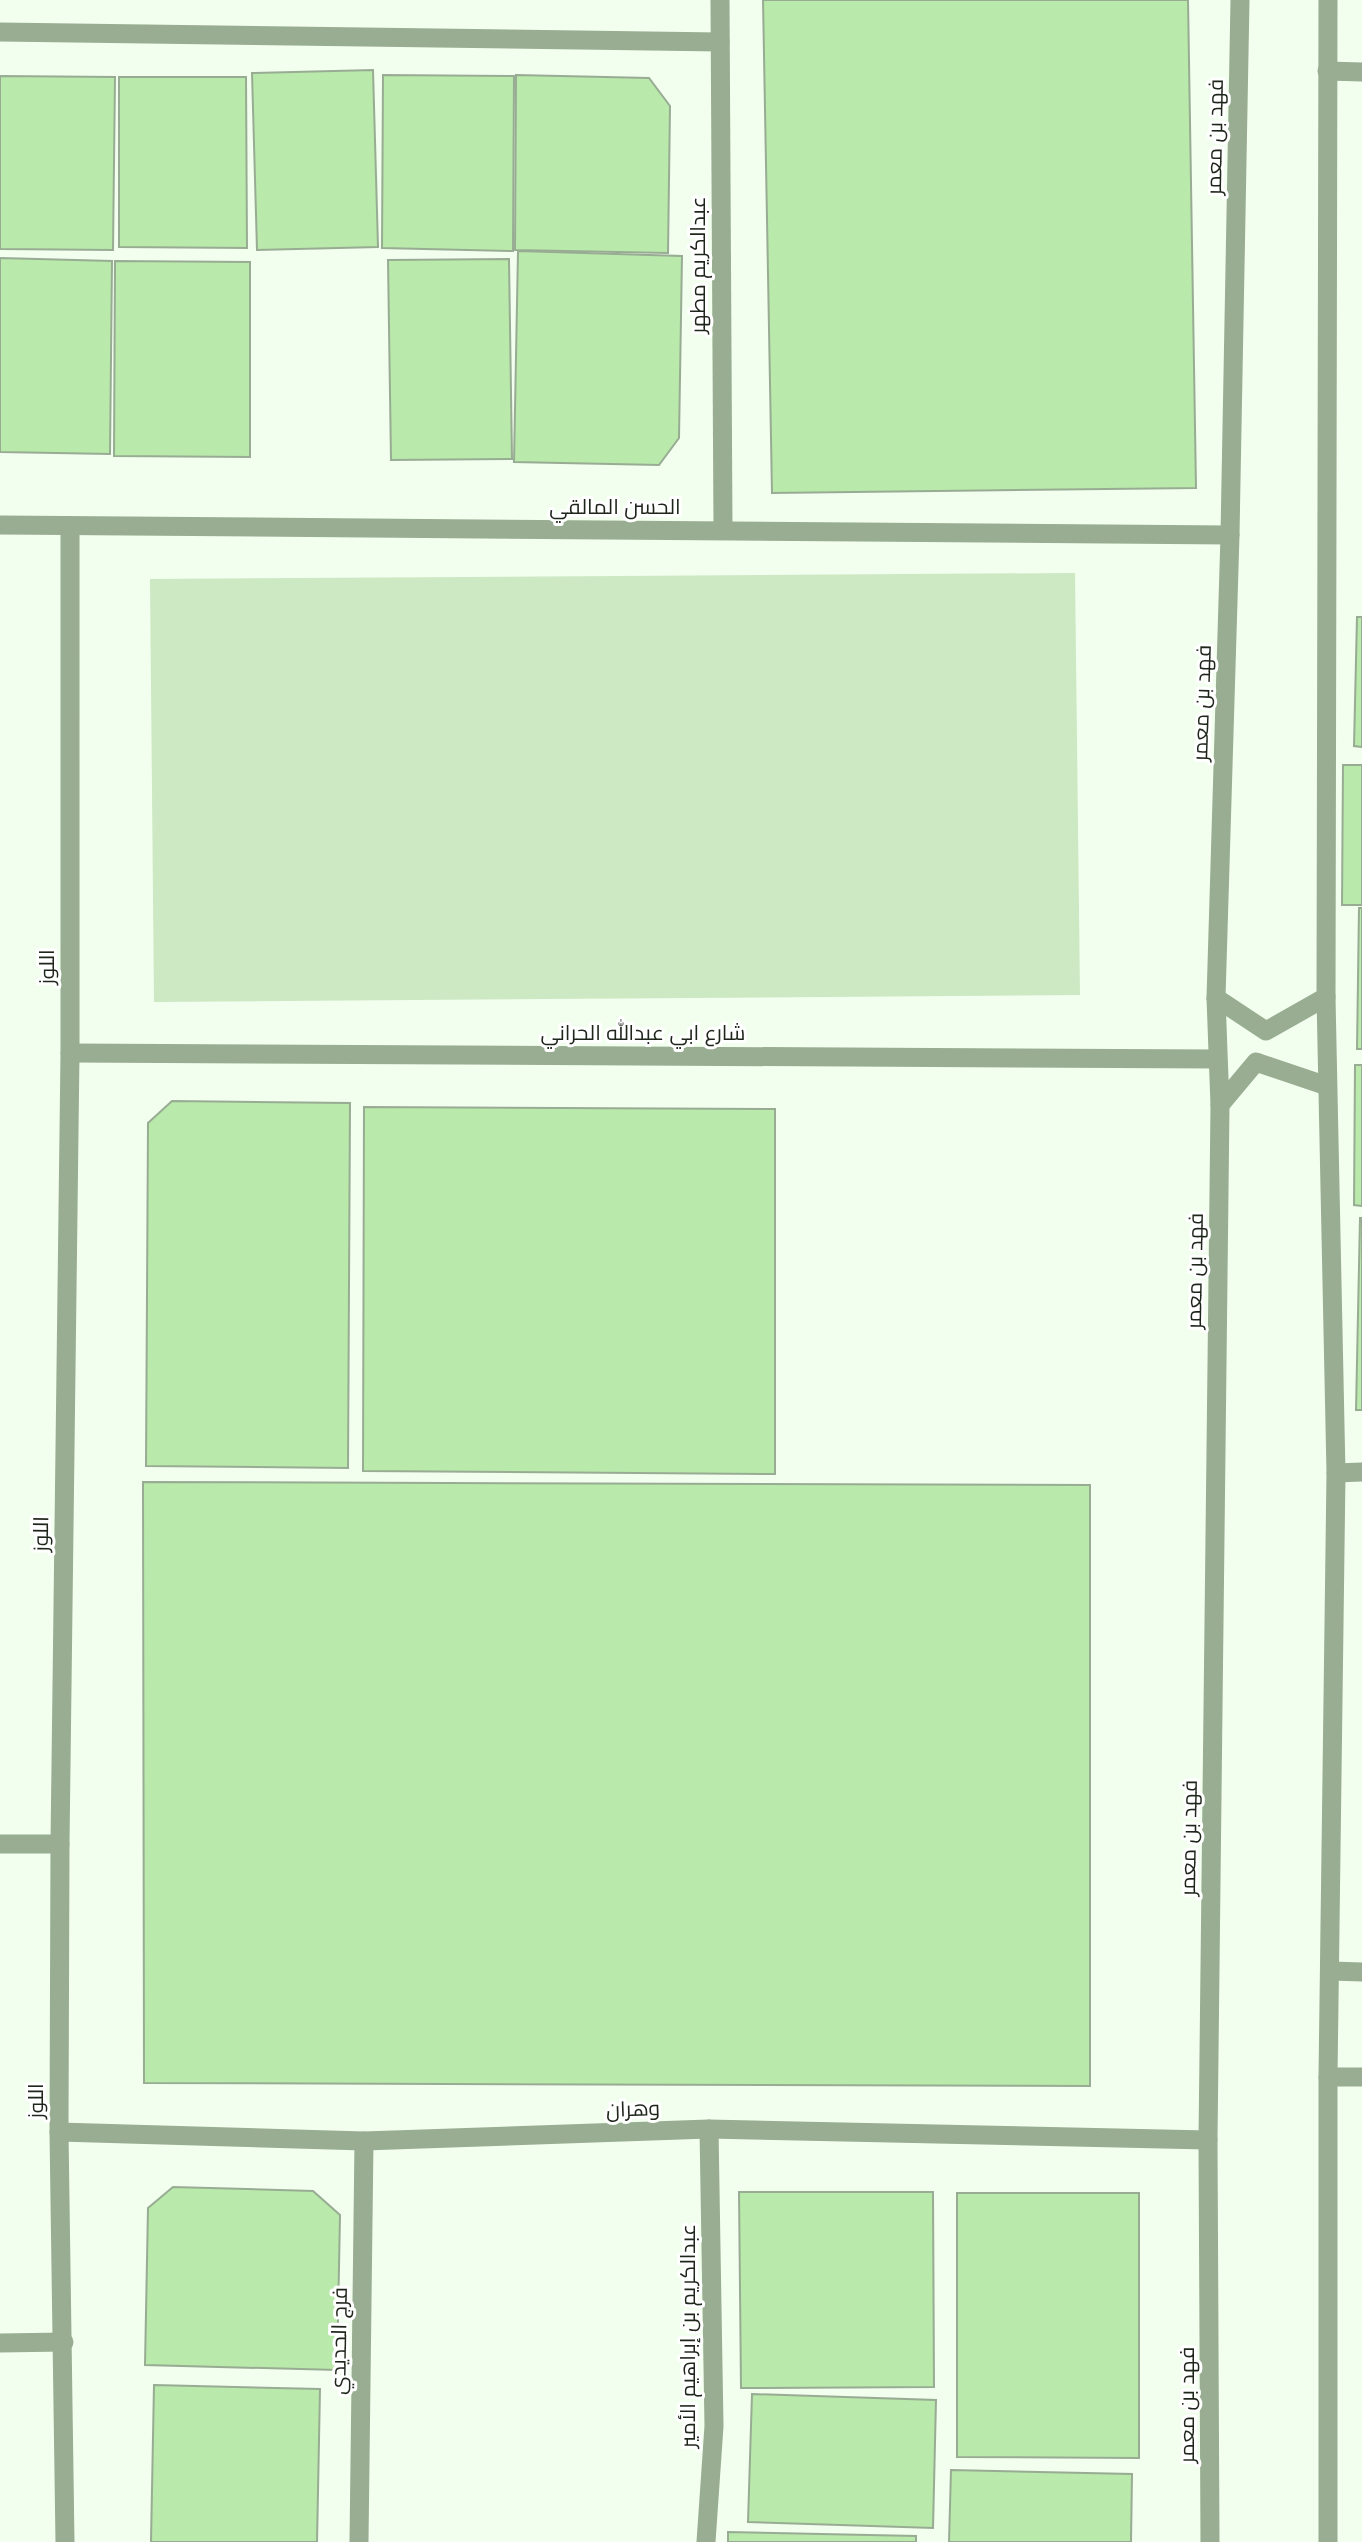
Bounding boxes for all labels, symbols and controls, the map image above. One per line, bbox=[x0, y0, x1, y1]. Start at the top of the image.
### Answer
street label: فهد بن معمر bbox=[1201, 79, 1229, 196]
street label: عبدالكريم مطهر bbox=[685, 196, 712, 335]
street label: الحسن المالقي bbox=[549, 494, 681, 523]
street label: فهد بن معمر bbox=[1187, 644, 1217, 763]
street label: اللوز bbox=[34, 949, 59, 986]
street label: شارع ابي عبدالله الحراني bbox=[541, 1019, 745, 1049]
street label: فهد بن معمر bbox=[1181, 1213, 1209, 1330]
street label: اللوز bbox=[28, 1516, 53, 1553]
street label: فهد بن معمر bbox=[1175, 1780, 1203, 1897]
street label: اللوز bbox=[23, 2083, 48, 2120]
street label: وهران bbox=[606, 2095, 660, 2123]
street label: عبدالكريم بن إبراهيم الأمير bbox=[675, 2224, 702, 2449]
street label: فرج الحديدي bbox=[325, 2287, 356, 2395]
street label: فهد بن معمر bbox=[1174, 2347, 1200, 2464]

